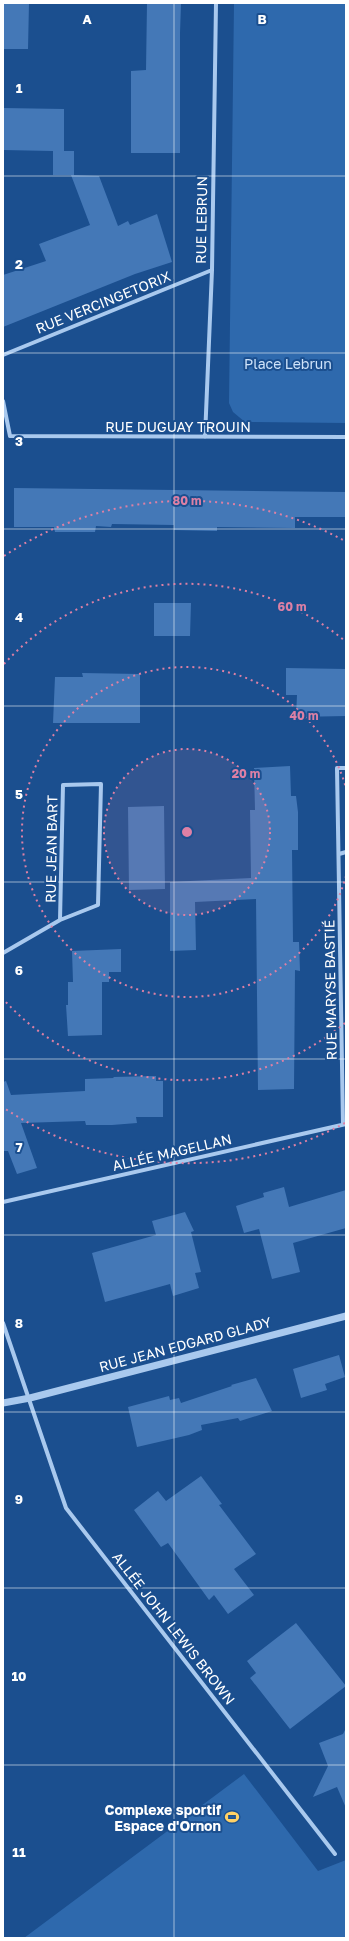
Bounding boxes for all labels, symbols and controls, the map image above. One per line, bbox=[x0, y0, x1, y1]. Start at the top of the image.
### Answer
text: A bbox=[82, 11, 92, 27]
text: B bbox=[257, 11, 267, 27]
text: 1 bbox=[16, 80, 23, 96]
street label: RUE LEBRUN bbox=[192, 176, 210, 264]
text: 2 bbox=[15, 256, 23, 272]
street label: RUE VERCINGETORIX bbox=[33, 267, 173, 337]
park label: Place Lebrun bbox=[244, 355, 332, 372]
street label: RUE DUGUAY TROUIN bbox=[105, 418, 251, 435]
text: 3 bbox=[15, 433, 23, 449]
text: 80 m bbox=[173, 493, 201, 508]
text: 60 m bbox=[278, 599, 306, 614]
text: 4 bbox=[15, 609, 23, 625]
text: 40 m bbox=[290, 708, 318, 723]
text: 20 m bbox=[232, 766, 260, 781]
text: 5 bbox=[15, 786, 23, 802]
street label: RUE JEAN BART bbox=[42, 795, 60, 903]
centre of rings bbox=[180, 825, 194, 839]
street label: RUE MARYSE BASTIÉ bbox=[320, 920, 340, 1060]
text: 6 bbox=[15, 962, 23, 978]
street label: ALLÉE MAGELLAN bbox=[111, 1130, 233, 1174]
text: 7 bbox=[15, 1139, 23, 1155]
street label: RUE JEAN EDGARD GLADY bbox=[97, 1313, 273, 1375]
text: 8 bbox=[15, 1315, 23, 1331]
text: 9 bbox=[15, 1491, 23, 1507]
street label: ALLÉE JOHN LEWIS BROWN bbox=[109, 1548, 239, 1708]
text: 10 bbox=[11, 1668, 27, 1684]
place label: Complexe sportif Espace d'Ornon bbox=[104, 1801, 222, 1834]
sports icon: Complexe sportif Espace d'Ornon bbox=[224, 1809, 240, 1825]
text: 11 bbox=[12, 1844, 26, 1860]

